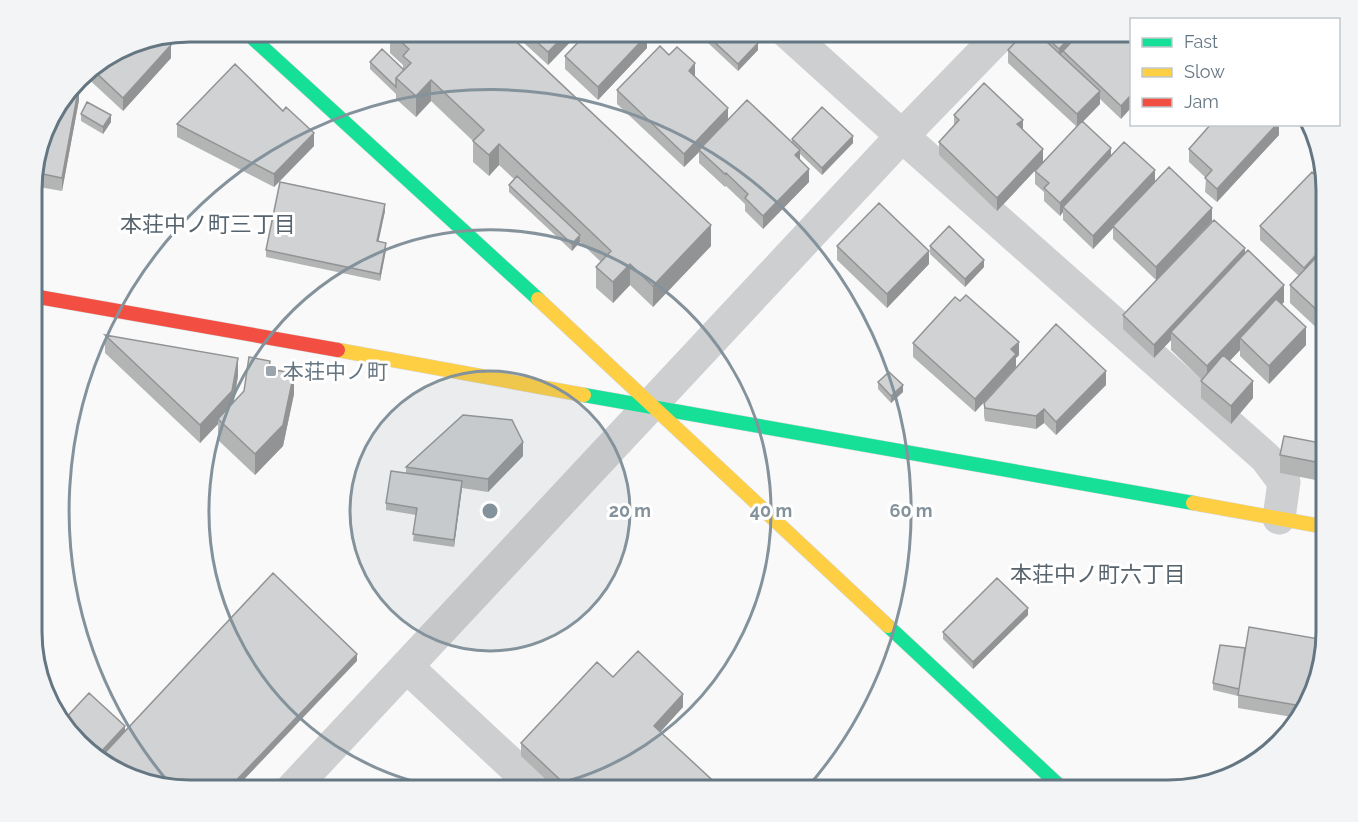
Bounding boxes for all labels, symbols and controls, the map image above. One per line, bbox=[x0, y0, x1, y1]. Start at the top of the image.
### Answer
legend bbox=[1130, 18, 1340, 126]
text: Fast bbox=[1184, 31, 1218, 52]
text: Slow bbox=[1184, 61, 1225, 82]
text: Jam bbox=[1184, 91, 1219, 112]
district label: 本荘中ノ町三丁目 bbox=[120, 211, 296, 237]
place label: 本荘中ノ町 bbox=[283, 359, 388, 384]
marker: 本荘中ノ町 bbox=[264, 364, 278, 378]
text: 20 m bbox=[609, 500, 651, 521]
text: 40 m bbox=[750, 500, 792, 521]
text: 60 m bbox=[889, 500, 933, 521]
centre of rings bbox=[480, 501, 500, 521]
district label: 本荘中ノ町六丁目 bbox=[1010, 561, 1186, 587]

